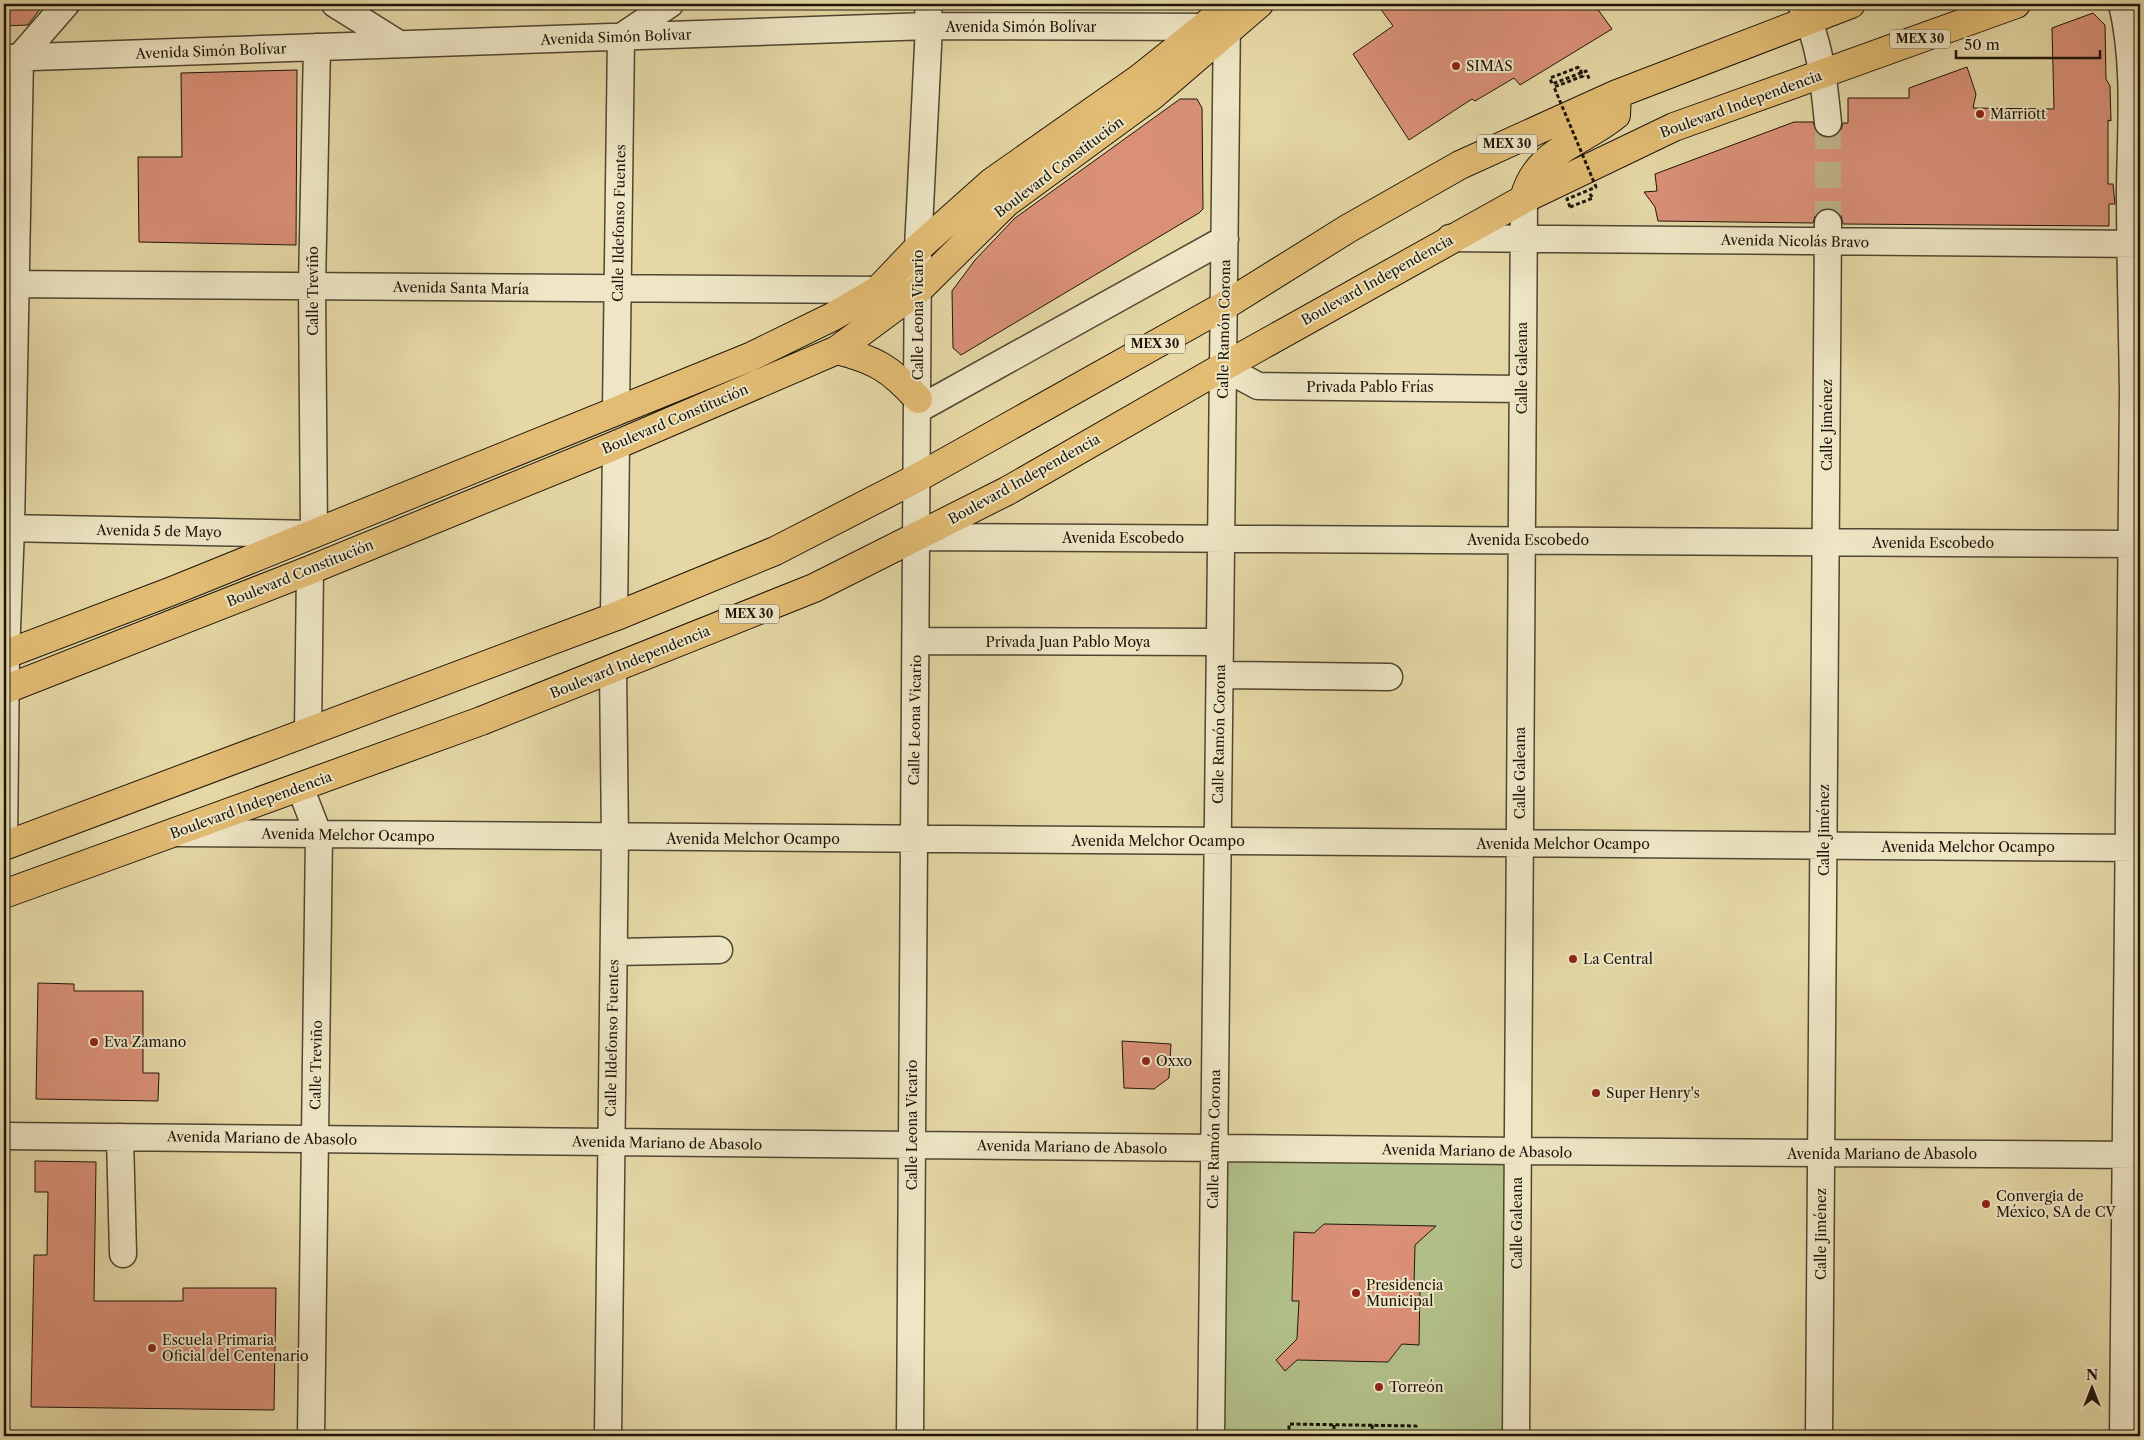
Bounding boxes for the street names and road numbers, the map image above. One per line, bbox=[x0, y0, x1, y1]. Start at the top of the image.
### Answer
street label: Avenida Simón Bolívar bbox=[945, 18, 1097, 36]
street label: Avenida Simón Bolívar bbox=[539, 25, 692, 49]
road number: MEX 30 bbox=[1890, 30, 1950, 48]
street label: Avenida Simón Bolívar bbox=[134, 39, 287, 63]
street label: Boulevard Independencia bbox=[1658, 66, 1825, 142]
street label: Boulevard Constitución bbox=[991, 112, 1127, 221]
road number: MEX 30 bbox=[1477, 134, 1537, 154]
street label: Calle Ildefonso Fuentes bbox=[609, 144, 629, 302]
street label: Boulevard Independencia bbox=[1298, 230, 1457, 329]
street label: Avenida Nicolás Bravo bbox=[1720, 231, 1869, 251]
street label: Calle Treviño bbox=[304, 246, 322, 336]
street label: Calle Leona Vicario bbox=[909, 250, 927, 380]
street label: Calle Ramón Corona bbox=[1214, 258, 1234, 399]
street label: Avenida Santa María bbox=[392, 278, 530, 298]
street label: Calle Galeana bbox=[1513, 321, 1531, 414]
road number: MEX 30 bbox=[1125, 334, 1185, 354]
street label: Privada Pablo Frías bbox=[1306, 378, 1434, 396]
street label: Calle Jiménez bbox=[1818, 379, 1836, 471]
street label: Boulevard Constitución bbox=[599, 380, 751, 458]
street label: Boulevard Independencia bbox=[945, 429, 1104, 528]
street label: Avenida 5 de Mayo bbox=[95, 521, 222, 541]
street label: Avenida Escobedo bbox=[1061, 529, 1184, 547]
street label: Avenida Escobedo bbox=[1466, 531, 1589, 549]
street label: Avenida Escobedo bbox=[1871, 534, 1994, 552]
street label: Boulevard Constitución bbox=[224, 535, 376, 611]
road number: MEX 30 bbox=[719, 604, 779, 624]
street label: Boulevard Independencia bbox=[547, 621, 713, 702]
street label: Privada Juan Pablo Moya bbox=[986, 633, 1151, 651]
street label: Calle Leona Vicario bbox=[905, 655, 925, 785]
street label: Calle Ramón Corona bbox=[1209, 663, 1229, 804]
street label: Calle Galeana bbox=[1511, 726, 1529, 819]
street label: Boulevard Independencia bbox=[168, 767, 335, 843]
street label: Calle Jiménez bbox=[1815, 784, 1833, 876]
street label: Avenida Melchor Ocampo bbox=[260, 824, 435, 846]
street label: Avenida Melchor Ocampo bbox=[665, 830, 840, 848]
street label: Avenida Melchor Ocampo bbox=[1070, 832, 1245, 850]
street label: Avenida Melchor Ocampo bbox=[1475, 835, 1650, 853]
street label: Avenida Melchor Ocampo bbox=[1880, 838, 2055, 856]
street label: Calle Ildefonso Fuentes bbox=[602, 959, 622, 1117]
street label: Calle Treviño bbox=[306, 1020, 326, 1110]
street label: Calle Leona Vicario bbox=[903, 1060, 921, 1190]
street label: Calle Ramón Corona bbox=[1204, 1068, 1224, 1209]
street label: Avenida Mariano de Abasolo bbox=[166, 1127, 357, 1149]
street label: Avenida Mariano de Abasolo bbox=[571, 1132, 762, 1154]
street label: Avenida Mariano de Abasolo bbox=[976, 1136, 1167, 1158]
street label: Avenida Mariano de Abasolo bbox=[1381, 1140, 1572, 1162]
street label: Avenida Mariano de Abasolo bbox=[1786, 1145, 1977, 1163]
street label: Calle Galeana bbox=[1508, 1176, 1526, 1269]
street label: Calle Jiménez bbox=[1812, 1188, 1830, 1280]

